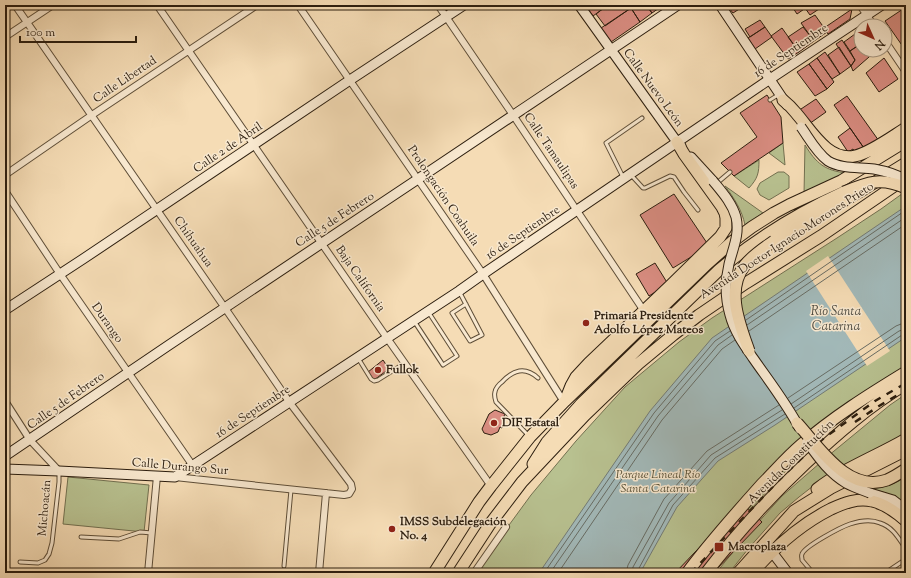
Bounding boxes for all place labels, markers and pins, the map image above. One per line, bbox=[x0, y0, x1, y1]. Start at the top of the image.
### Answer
place label: Primaria Presidente Adolfo López Mateos bbox=[593, 307, 703, 339]
marker: Primaria Presidente Adolfo López Mateos bbox=[581, 318, 591, 328]
place label: Fullok bbox=[385, 361, 419, 379]
marker: Fullok bbox=[373, 365, 383, 375]
place label: DIF Estatal bbox=[501, 414, 560, 432]
marker: DIF Estatal bbox=[489, 418, 499, 428]
place label: IMSS Subdelegación No. 4 bbox=[399, 513, 508, 545]
marker: IMSS Subdelegación No. 4 bbox=[387, 524, 397, 534]
place label: Macroplaza bbox=[727, 538, 787, 556]
marker: Macroplaza bbox=[713, 541, 725, 553]

